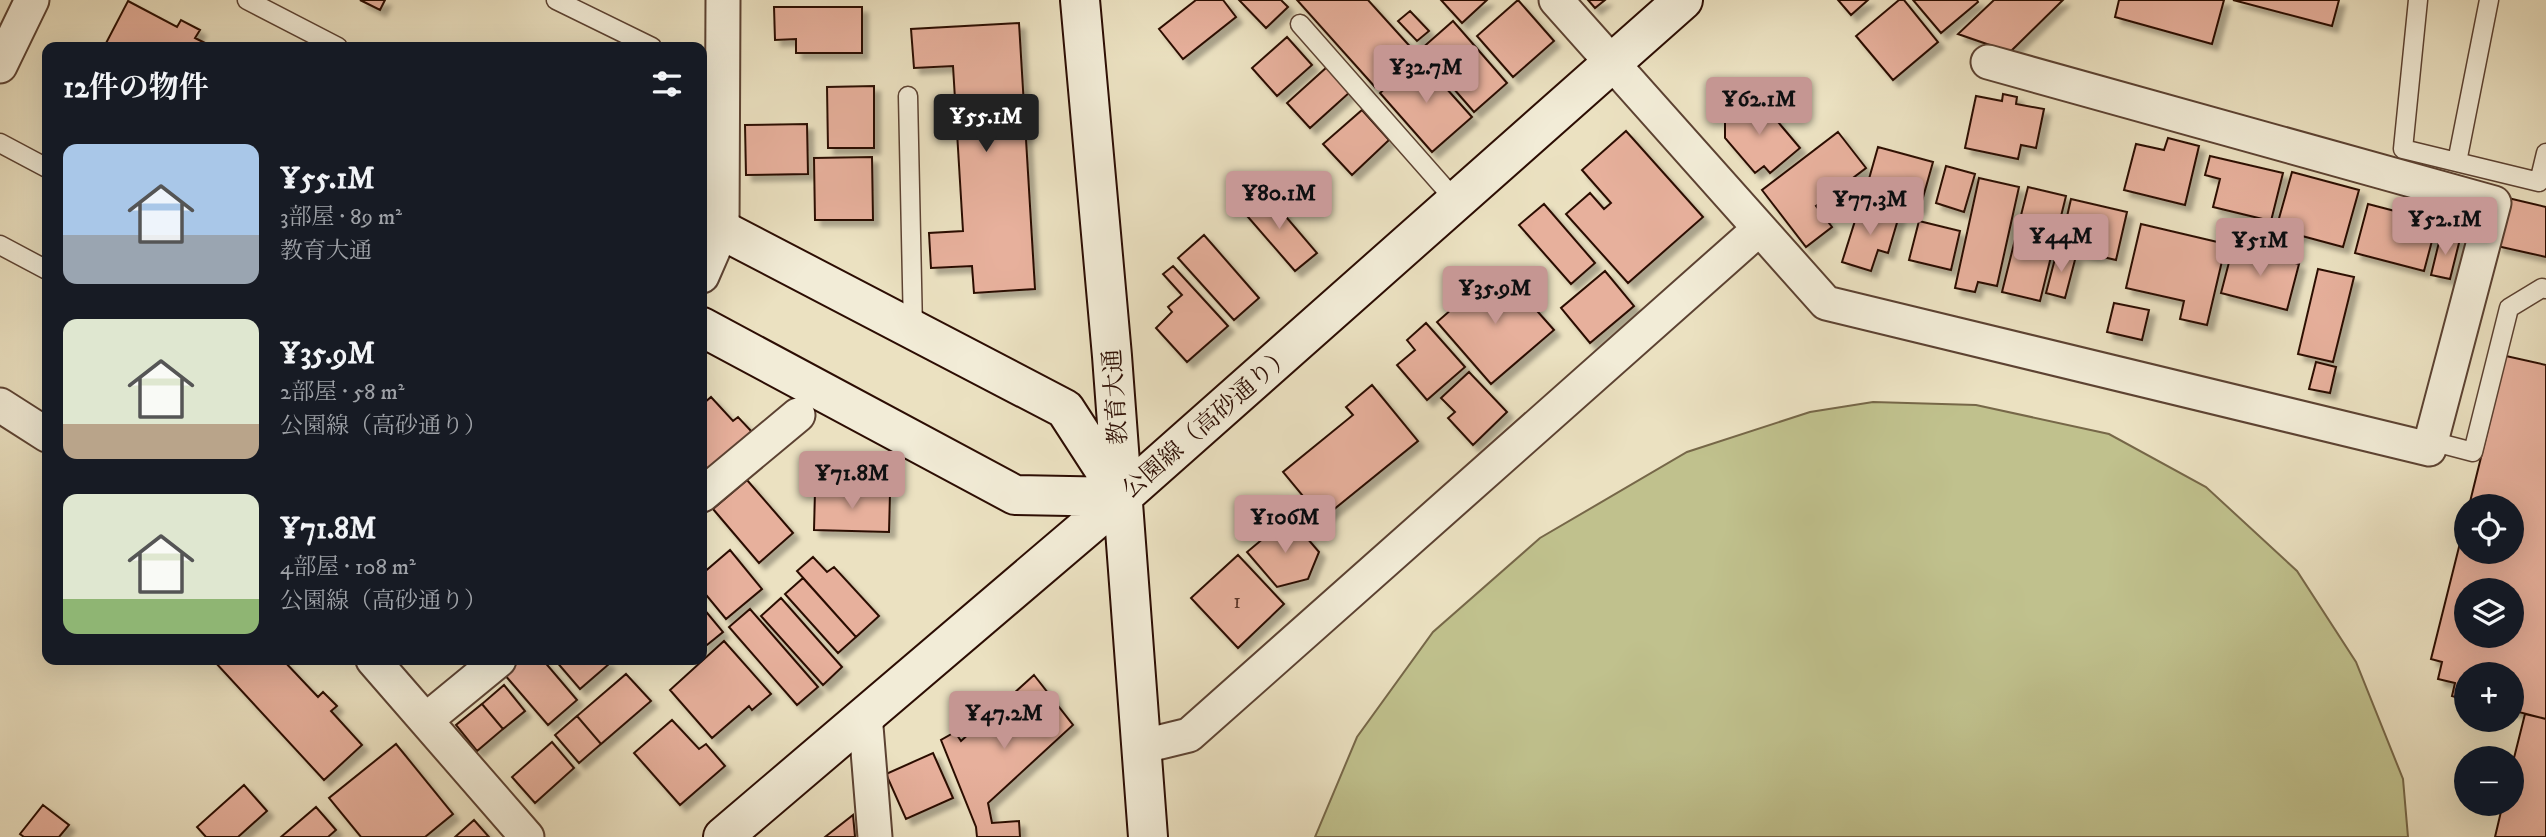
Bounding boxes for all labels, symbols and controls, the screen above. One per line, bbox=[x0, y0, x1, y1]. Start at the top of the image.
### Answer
pin: ¥32.7M bbox=[1369, 46, 1483, 105]
text: ¥32.7M bbox=[1390, 53, 1462, 82]
icon: filters bbox=[648, 65, 686, 103]
text: 12件の物件 bbox=[63, 70, 209, 107]
pin: ¥62.1M bbox=[1702, 78, 1816, 137]
text: ¥62.1M bbox=[1722, 85, 1796, 114]
pin: ¥55.1M bbox=[929, 94, 1043, 154]
text: ¥55.1M bbox=[950, 102, 1022, 131]
text: ¥55.1M bbox=[280, 161, 375, 198]
icon: home bbox=[119, 172, 203, 256]
pin: ¥80.1M bbox=[1222, 172, 1336, 231]
pin: ¥77.3M bbox=[1813, 177, 1927, 237]
text: ¥80.1M bbox=[1242, 179, 1316, 208]
text: ¥77.3M bbox=[1833, 185, 1907, 214]
pin: ¥52.1M bbox=[2388, 198, 2502, 257]
text: 3部屋 · 89 m² bbox=[280, 203, 402, 232]
text: ¥52.1M bbox=[2408, 205, 2482, 234]
pin: ¥44M bbox=[2020, 215, 2102, 274]
pin: ¥51M bbox=[2219, 218, 2301, 278]
text: ¥44M bbox=[2030, 222, 2092, 251]
text: ¥51M bbox=[2232, 226, 2288, 255]
text: 教育大通 bbox=[280, 237, 372, 266]
pin: ¥35.9M bbox=[1438, 266, 1552, 326]
text: ¥35.9M bbox=[1459, 274, 1531, 303]
text: ¥35.9M bbox=[280, 336, 375, 373]
street label: 公園線（高砂通り） bbox=[1116, 341, 1299, 505]
icon: home bbox=[119, 347, 203, 431]
street label: 教育大通 bbox=[1098, 348, 1134, 446]
text: 2部屋 · 58 m² bbox=[280, 378, 405, 407]
text: 公園線（高砂通り） bbox=[280, 412, 487, 441]
pin: ¥71.8M bbox=[795, 452, 909, 511]
text: ¥71.8M bbox=[815, 459, 889, 488]
map controls bbox=[2454, 494, 2524, 816]
button: locate bbox=[2454, 494, 2524, 564]
pin: ¥106M bbox=[1236, 496, 1334, 555]
text: ¥106M bbox=[1250, 503, 1320, 532]
text: ¥71.8M bbox=[280, 511, 377, 548]
icon: home bbox=[119, 522, 203, 606]
text: 4部屋 · 108 m² bbox=[280, 553, 416, 582]
button: layers bbox=[2454, 578, 2524, 648]
text: 公園線（高砂通り） bbox=[280, 587, 487, 616]
house number: 1 bbox=[1233, 589, 1241, 615]
button: + bbox=[2454, 662, 2524, 732]
pin: ¥47.2M bbox=[947, 692, 1061, 751]
text: ¥47.2M bbox=[965, 699, 1043, 728]
button: − bbox=[2454, 746, 2524, 816]

